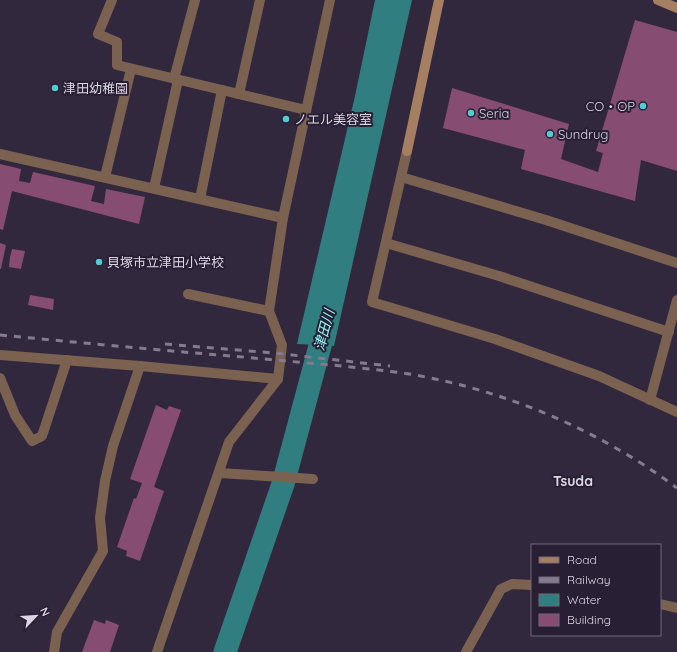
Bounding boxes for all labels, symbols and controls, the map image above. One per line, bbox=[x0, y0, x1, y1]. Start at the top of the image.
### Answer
place label: 津田幼稚園 bbox=[63, 80, 128, 96]
marker: 津田幼稚園 bbox=[50, 83, 60, 93]
place label: CO・OP bbox=[586, 98, 635, 114]
marker: CO・OP bbox=[638, 101, 648, 111]
place label: Seria bbox=[479, 105, 509, 121]
marker: Seria bbox=[466, 108, 476, 118]
place label: ノエル美容室 bbox=[294, 111, 372, 127]
marker: ノエル美容室 bbox=[281, 114, 291, 124]
place label: Sundrug bbox=[558, 126, 608, 142]
marker: Sundrug bbox=[545, 129, 555, 139]
place label: 貝塚市立津田小学校 bbox=[107, 254, 224, 270]
marker: 貝塚市立津田小学校 bbox=[94, 257, 104, 267]
water label: 津田川 bbox=[310, 305, 339, 353]
district label: Tsuda bbox=[553, 472, 593, 490]
legend bbox=[531, 544, 661, 636]
text: Road bbox=[567, 552, 597, 567]
text: Railway bbox=[567, 572, 611, 587]
text: Water bbox=[567, 592, 602, 607]
north arrow bbox=[16, 596, 56, 636]
text: N bbox=[37, 605, 53, 618]
text: Building bbox=[567, 612, 611, 627]

